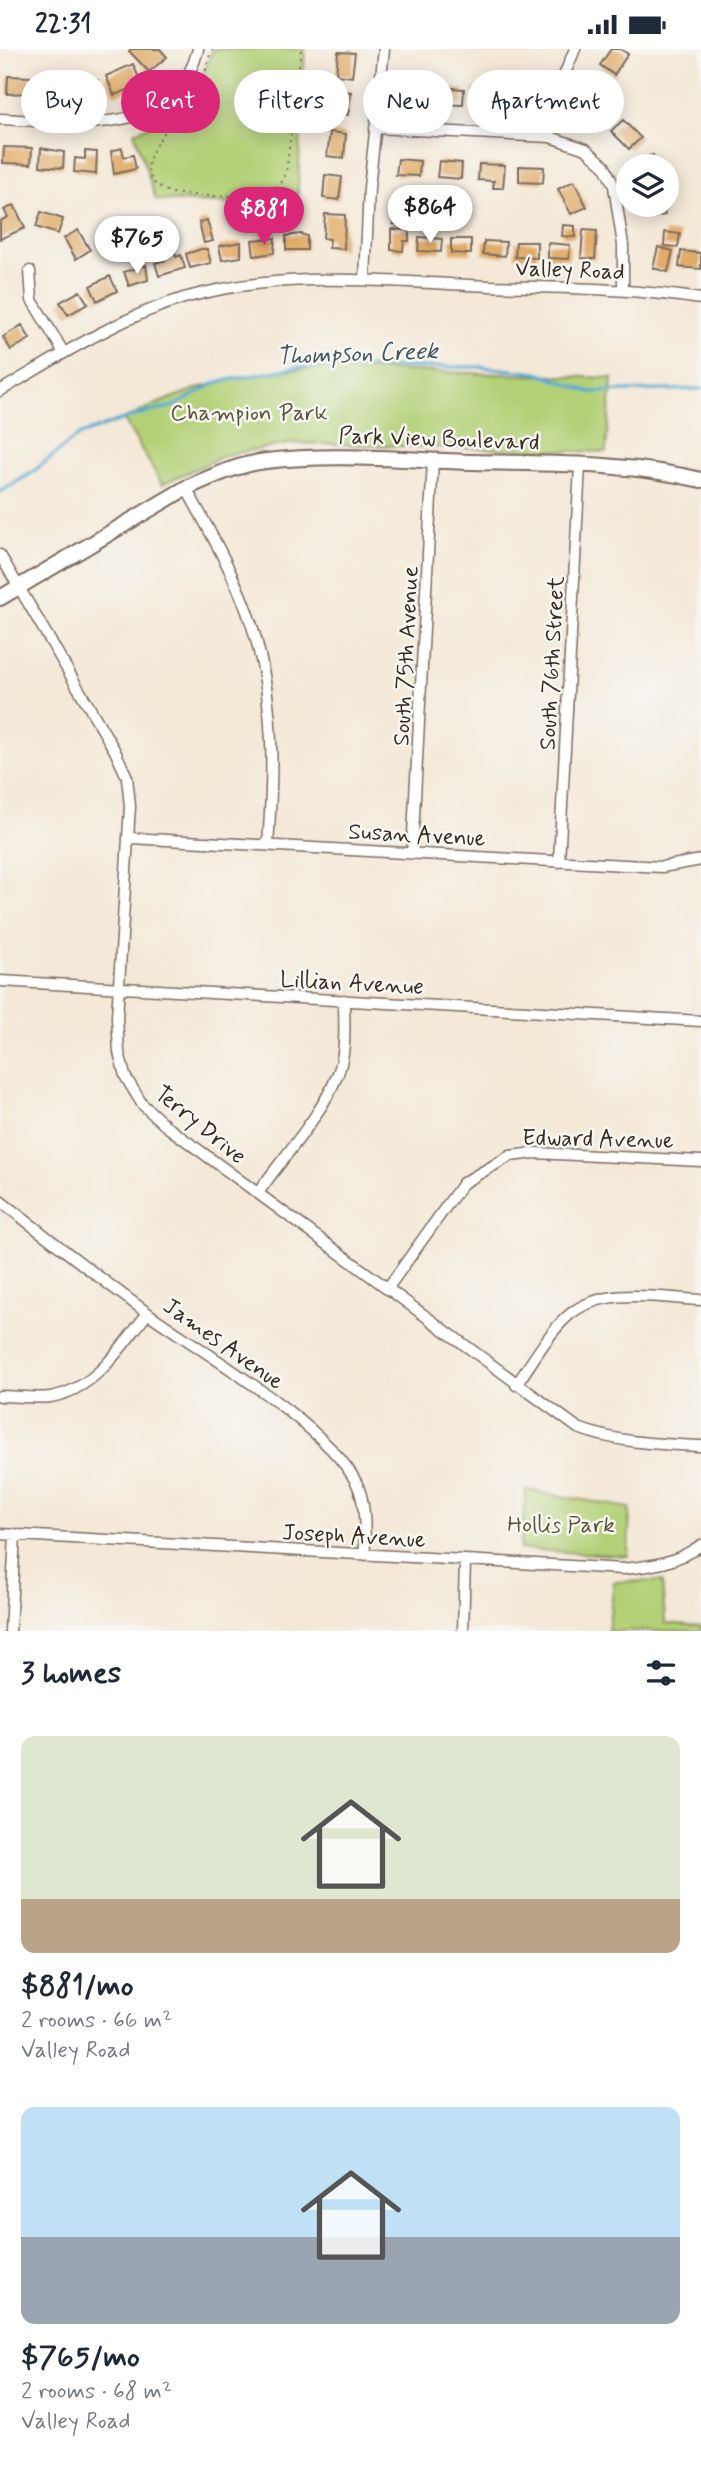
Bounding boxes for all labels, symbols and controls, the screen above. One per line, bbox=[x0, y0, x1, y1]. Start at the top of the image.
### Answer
text: 22:31 bbox=[35, 8, 91, 42]
chip: Buy bbox=[21, 70, 107, 133]
chip: Rent bbox=[121, 70, 220, 133]
chip: Filters bbox=[234, 70, 349, 133]
chip: New bbox=[363, 70, 453, 133]
chip: Apartment bbox=[467, 70, 624, 133]
map controls bbox=[616, 154, 679, 217]
button: layers bbox=[616, 154, 679, 217]
pin: $864 bbox=[389, 185, 471, 245]
pin: $881 bbox=[223, 187, 305, 247]
text: $864 bbox=[404, 193, 456, 223]
text: $881 bbox=[240, 195, 288, 225]
pin: $765 bbox=[96, 217, 178, 276]
text: $765 bbox=[110, 224, 164, 254]
street label: Valley Road bbox=[515, 254, 625, 288]
water label: Thompson Creek bbox=[276, 336, 440, 373]
park label: Champion Park bbox=[170, 399, 328, 429]
street label: Park View Boulevard bbox=[338, 421, 540, 459]
street label: South 75th Avenue bbox=[387, 565, 427, 747]
street label: South 76th Street bbox=[533, 575, 573, 751]
street label: Susan Avenue bbox=[348, 817, 486, 855]
street label: Lillian Avenue bbox=[279, 965, 425, 1003]
street label: Terry Drive bbox=[148, 1079, 252, 1172]
street label: Edward Avenue bbox=[522, 1124, 674, 1156]
street label: James Avenue bbox=[156, 1292, 289, 1397]
park label: Hollis Park bbox=[507, 1511, 615, 1541]
street label: Joseph Avenue bbox=[281, 1518, 427, 1556]
text: 3 homes bbox=[21, 1654, 121, 1693]
icon: filters bbox=[642, 1654, 680, 1692]
icon: home bbox=[288, 1781, 414, 1907]
text: $881/mo bbox=[21, 1967, 133, 2006]
text: 2 rooms · 66 m² bbox=[21, 2006, 172, 2036]
text: Valley Road bbox=[21, 2036, 131, 2066]
icon: home bbox=[288, 2152, 414, 2278]
text: $765/mo bbox=[21, 2338, 140, 2377]
text: 2 rooms · 68 m² bbox=[21, 2377, 172, 2407]
text: Valley Road bbox=[21, 2407, 131, 2437]

